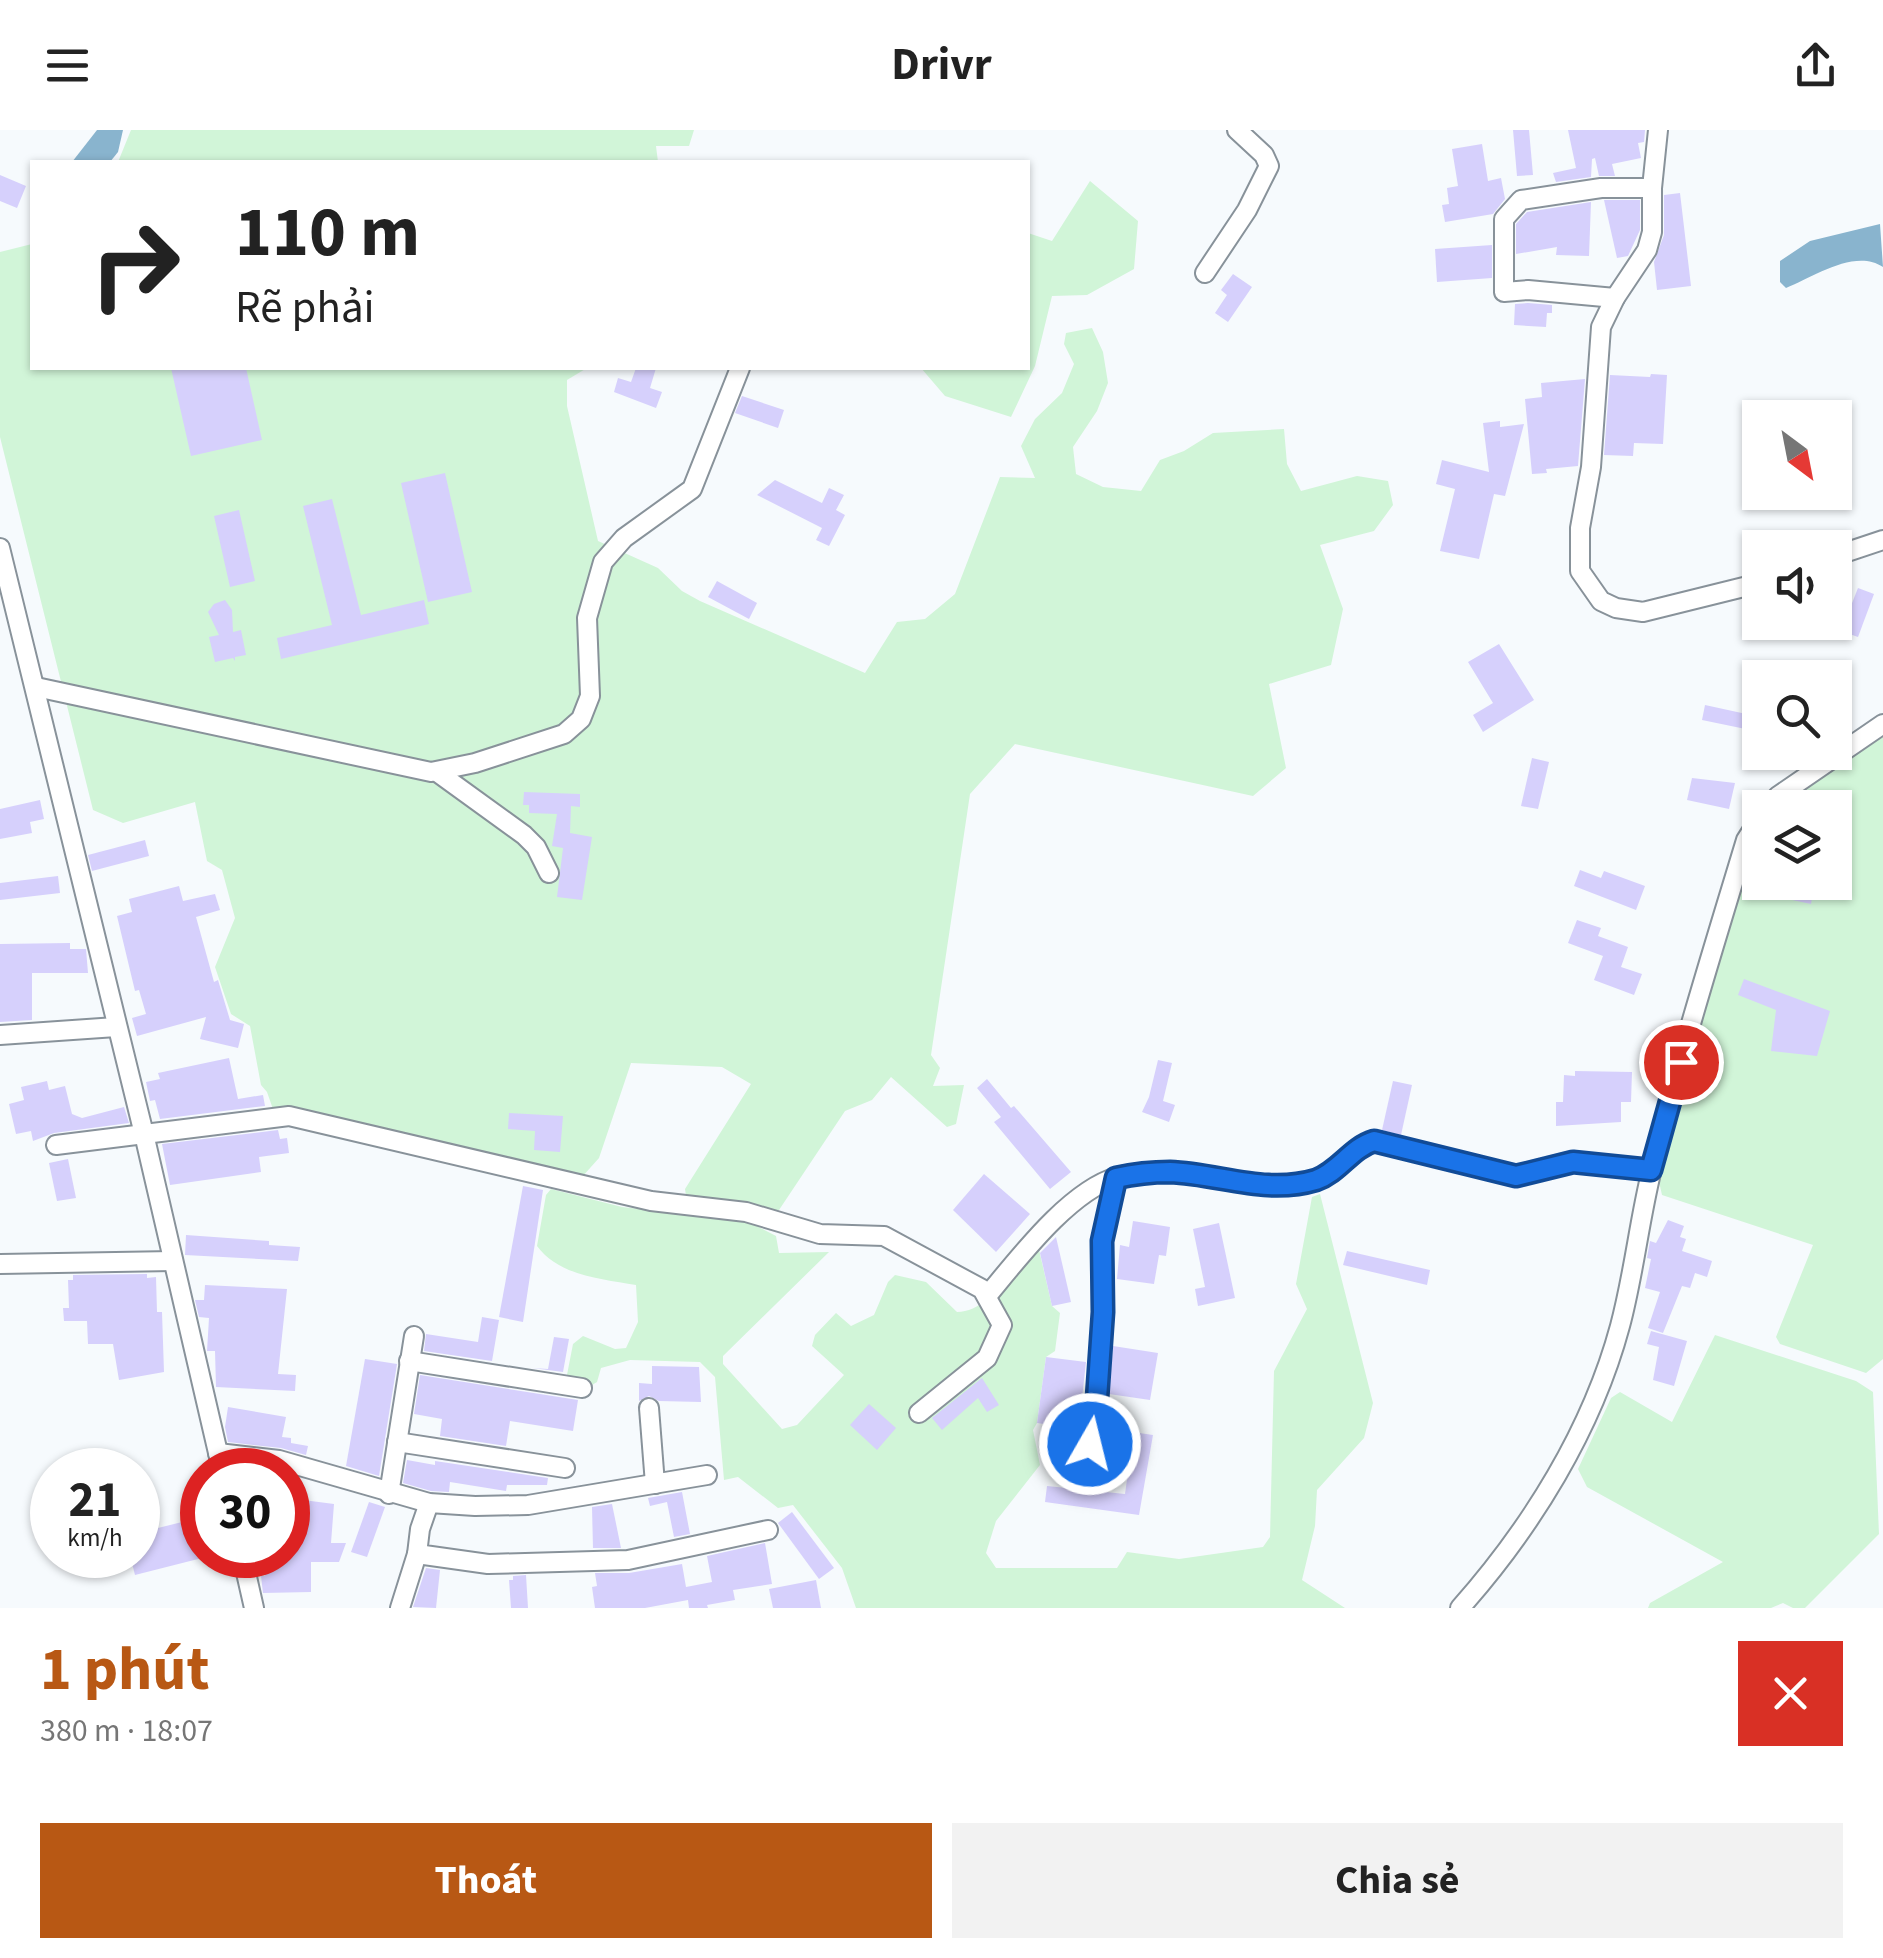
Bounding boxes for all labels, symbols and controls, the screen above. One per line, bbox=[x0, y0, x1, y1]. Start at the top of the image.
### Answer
text: Drivr bbox=[891, 33, 992, 97]
icon: menu bbox=[40, 38, 95, 93]
icon: share bbox=[1788, 38, 1843, 93]
text: 110 m bbox=[235, 183, 420, 283]
icon: right bbox=[70, 200, 200, 330]
text: Rẽ phải bbox=[235, 276, 375, 340]
north arrow bbox=[1742, 400, 1852, 510]
map controls bbox=[1742, 400, 1852, 900]
button: sound bbox=[1742, 530, 1852, 640]
button: search bbox=[1742, 660, 1852, 770]
button: layers bbox=[1742, 790, 1852, 900]
pin bbox=[1639, 1020, 1724, 1105]
icon: arrive bbox=[1654, 1035, 1709, 1090]
position arrow bbox=[1038, 1392, 1142, 1496]
speed limit sign: 30 bbox=[180, 1448, 310, 1578]
text: 21 bbox=[69, 1465, 121, 1536]
text: km/h bbox=[67, 1520, 123, 1556]
text: 1 phút bbox=[40, 1628, 209, 1713]
button: close bbox=[1738, 1641, 1843, 1746]
text: 380 m · 18:07 bbox=[40, 1708, 213, 1754]
button: Thoát bbox=[40, 1823, 932, 1938]
button: Chia sẻ bbox=[952, 1823, 1843, 1938]

